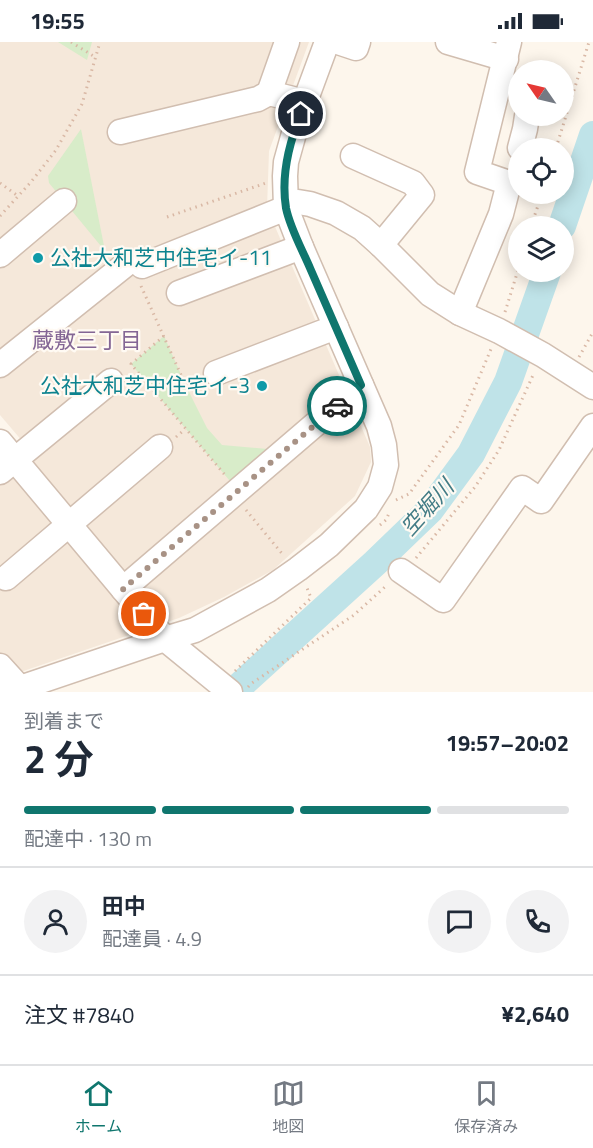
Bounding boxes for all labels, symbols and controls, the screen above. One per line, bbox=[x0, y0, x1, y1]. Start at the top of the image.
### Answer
text: 19:55 bbox=[30, 4, 85, 38]
north arrow bbox=[508, 60, 574, 126]
map controls bbox=[508, 60, 574, 282]
pin bbox=[275, 88, 326, 139]
icon: home bbox=[284, 97, 317, 130]
button: locate bbox=[508, 138, 574, 204]
button: layers bbox=[508, 216, 574, 282]
place label: 公社大和芝中住宅イ-11 bbox=[50, 241, 272, 273]
marker: 公社大和芝中住宅イ-11 bbox=[31, 251, 45, 265]
district label: 蔵敷三丁目 bbox=[32, 323, 142, 357]
place label: 公社大和芝中住宅イ-3 bbox=[40, 369, 250, 401]
courier bbox=[307, 376, 367, 436]
marker: 公社大和芝中住宅イ-3 bbox=[255, 379, 269, 393]
icon: car bbox=[321, 390, 354, 423]
water label: 空堀川 bbox=[392, 470, 463, 543]
pin bbox=[118, 588, 169, 639]
icon: bag bbox=[127, 597, 160, 630]
text: 到着まで bbox=[24, 705, 104, 736]
text: 19:57–20:02 bbox=[446, 726, 569, 760]
text: 2 分 bbox=[24, 729, 93, 788]
text: 配達中 · 130 m bbox=[24, 823, 152, 854]
text: 田中 bbox=[102, 889, 146, 923]
button: person bbox=[24, 890, 87, 953]
button: chat bbox=[428, 890, 491, 953]
button: phone bbox=[506, 890, 569, 953]
text: 配達員 · 4.9 bbox=[102, 923, 202, 954]
text: ¥2,640 bbox=[502, 997, 569, 1031]
text: 注文 #7840 bbox=[24, 998, 134, 1032]
tab: ホーム bbox=[75, 1077, 122, 1138]
tab: 地図 bbox=[272, 1077, 305, 1138]
tab: 保存済み bbox=[454, 1077, 518, 1138]

